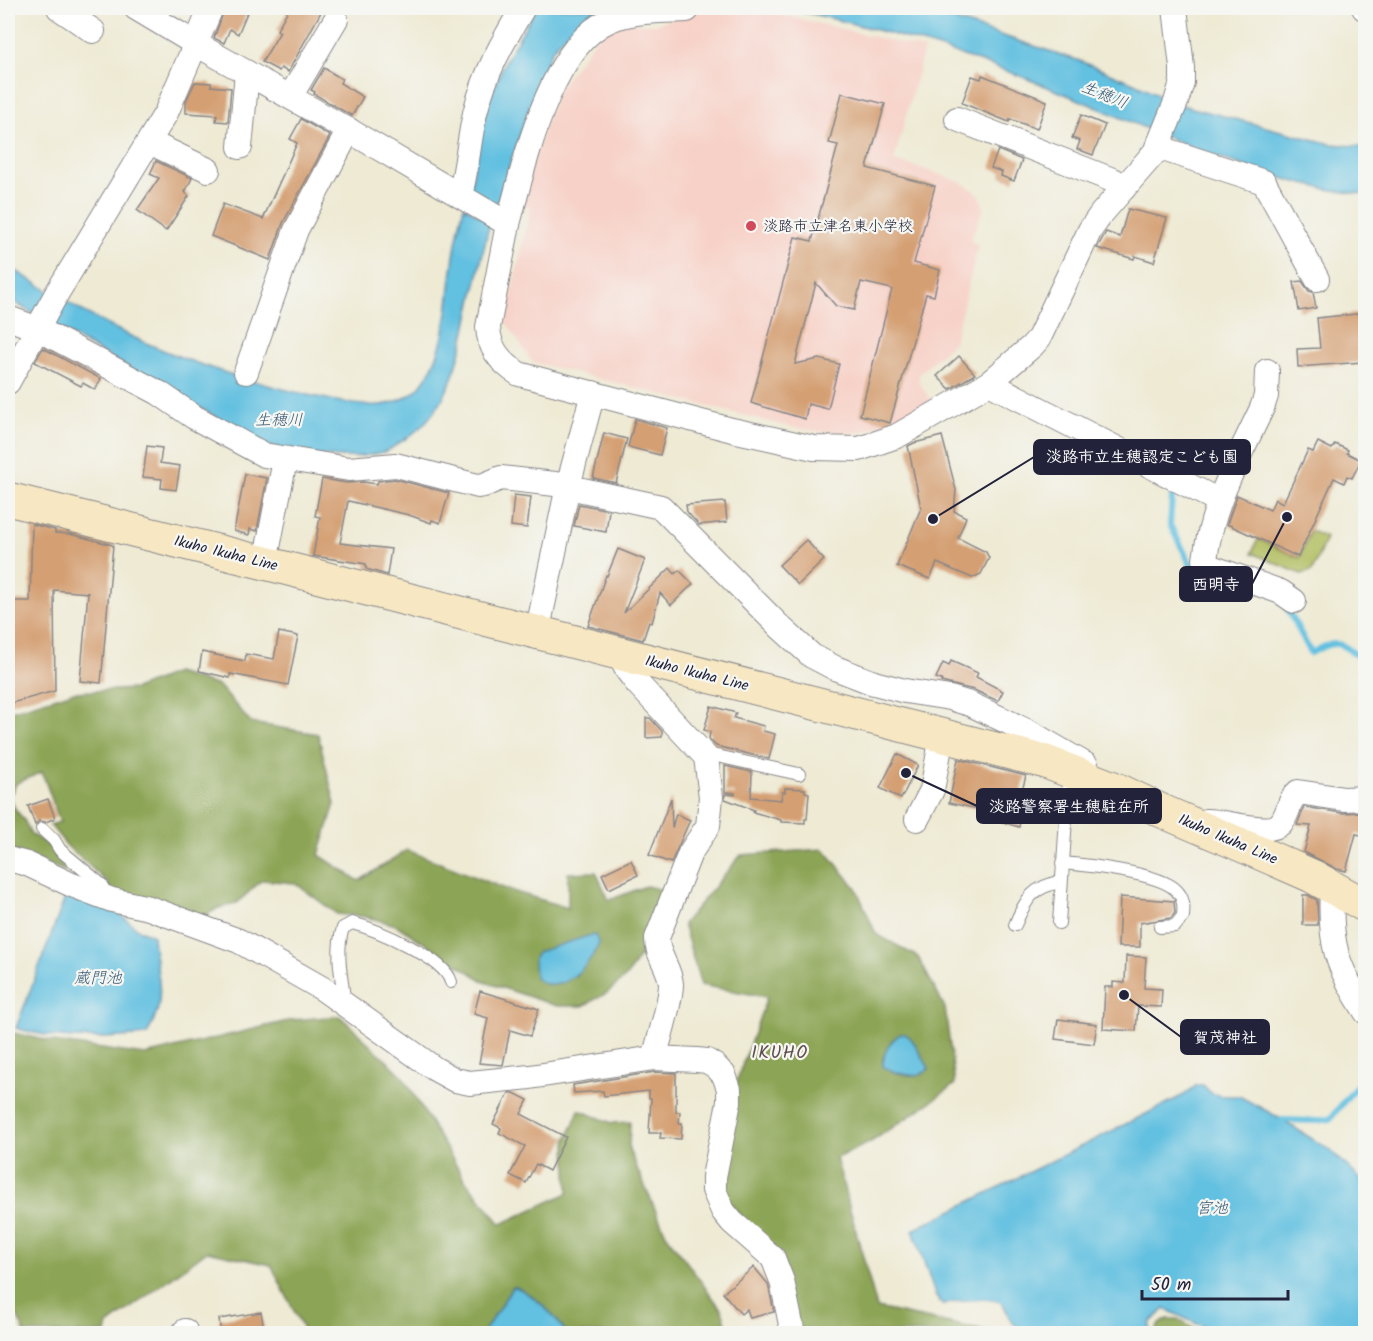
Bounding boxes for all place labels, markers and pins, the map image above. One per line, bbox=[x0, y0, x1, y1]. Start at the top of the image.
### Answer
place label: 淡路市立津名東小学校 bbox=[763, 215, 913, 239]
marker: 淡路市立津名東小学校 bbox=[744, 219, 758, 233]
callout: 淡路市立生穂認定こども園 bbox=[1034, 440, 1250, 474]
callout: 西明寺 bbox=[1180, 567, 1252, 601]
callout: 淡路警察署生穂駐在所 bbox=[977, 789, 1161, 823]
callout: 賀茂神社 bbox=[1181, 1020, 1269, 1054]

